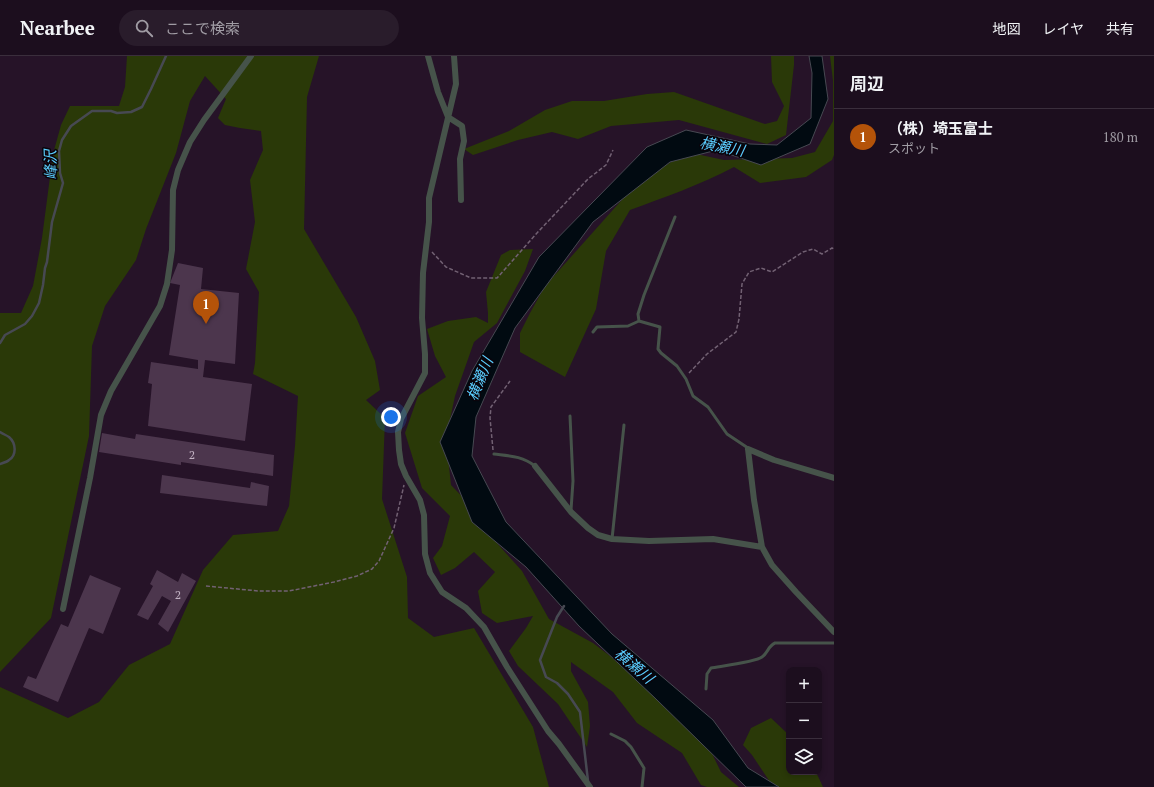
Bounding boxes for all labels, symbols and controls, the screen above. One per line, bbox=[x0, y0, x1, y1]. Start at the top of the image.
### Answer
search box bbox=[119, 10, 399, 46]
text: Nearbee bbox=[20, 15, 95, 40]
icon: search bbox=[133, 17, 155, 39]
text: ここで検索 bbox=[165, 18, 240, 38]
text: 地図 bbox=[992, 19, 1020, 38]
text: レイヤ bbox=[1042, 19, 1084, 38]
text: 共有 bbox=[1106, 19, 1134, 38]
text: 周辺 bbox=[850, 72, 884, 95]
text: （株）埼玉富士 bbox=[888, 118, 993, 138]
text: 1 bbox=[859, 128, 867, 146]
text: 180 m bbox=[1103, 128, 1138, 146]
water label: 横瀬川 bbox=[698, 132, 748, 161]
text: スポット bbox=[888, 139, 940, 157]
water label: 峰沢 bbox=[39, 148, 61, 180]
pin: 1 bbox=[193, 291, 219, 324]
water label: 横瀬川 bbox=[461, 352, 498, 403]
your location bbox=[381, 407, 401, 427]
house number: 2 bbox=[189, 447, 195, 462]
house number: 2 bbox=[175, 587, 181, 602]
water label: 横瀬川 bbox=[611, 643, 660, 689]
map controls bbox=[786, 667, 822, 775]
button: + bbox=[786, 667, 822, 703]
button: − bbox=[786, 703, 822, 739]
button: layers bbox=[786, 739, 822, 775]

